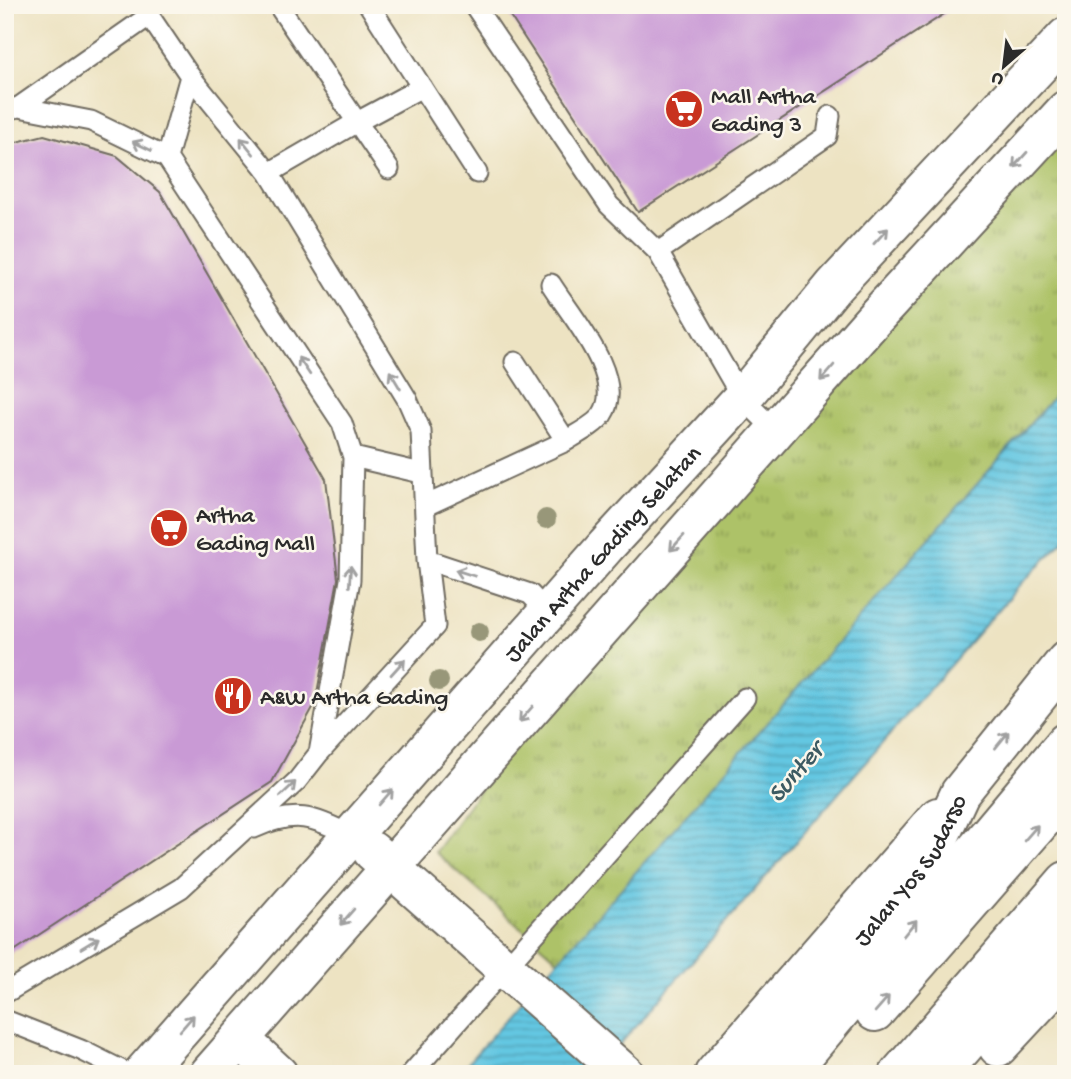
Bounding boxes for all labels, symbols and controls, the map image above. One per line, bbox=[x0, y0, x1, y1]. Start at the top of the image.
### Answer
north arrow bbox=[970, 32, 1040, 102]
text: U bbox=[987, 65, 1008, 91]
place label: Mall Artha Gading 3 bbox=[711, 84, 817, 141]
supermarket icon: Mall Artha Gading 3 bbox=[663, 88, 705, 130]
one-way arrow bbox=[239, 138, 255, 156]
one-way arrow bbox=[132, 139, 153, 153]
one-way arrow bbox=[1011, 151, 1028, 168]
one-way arrow bbox=[872, 228, 889, 245]
one-way arrow bbox=[297, 357, 312, 376]
one-way arrow bbox=[819, 364, 835, 382]
one-way arrow bbox=[388, 370, 402, 390]
street label: Jalan Artha Gading Selatan bbox=[500, 440, 709, 669]
place label: Artha Gading Mall bbox=[196, 503, 315, 560]
supermarket icon: Artha Gading Mall bbox=[148, 507, 190, 549]
one-way arrow bbox=[668, 534, 685, 551]
one-way arrow bbox=[343, 565, 356, 588]
one-way arrow bbox=[454, 565, 476, 578]
one-way arrow bbox=[390, 658, 406, 676]
restaurant icon: A&W Artha Gading bbox=[212, 675, 254, 717]
place label: A&W Artha Gading bbox=[260, 685, 448, 714]
one-way arrow bbox=[518, 704, 534, 722]
one-way arrow bbox=[995, 731, 1010, 750]
water label: Sunter bbox=[763, 734, 835, 810]
one-way arrow bbox=[279, 781, 297, 797]
one-way arrow bbox=[378, 788, 394, 806]
street label: Jalan Yos Sudarso bbox=[849, 791, 975, 953]
one-way arrow bbox=[1023, 824, 1039, 842]
one-way arrow bbox=[339, 908, 355, 926]
one-way arrow bbox=[903, 920, 918, 938]
one-way arrow bbox=[80, 936, 100, 950]
one-way arrow bbox=[874, 995, 890, 1013]
one-way arrow bbox=[179, 1014, 195, 1032]

